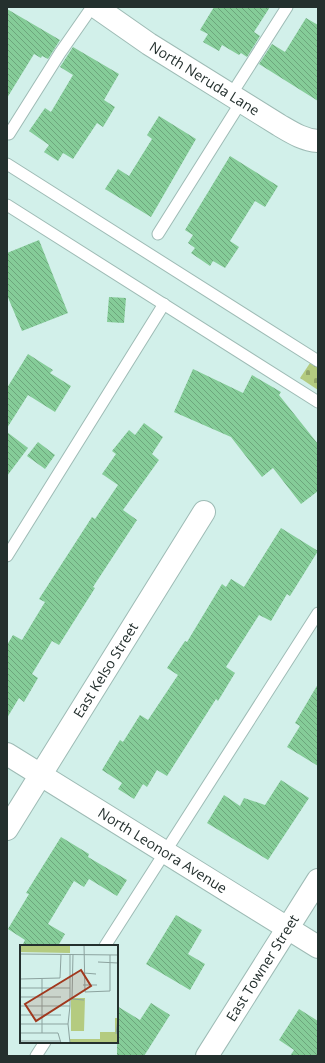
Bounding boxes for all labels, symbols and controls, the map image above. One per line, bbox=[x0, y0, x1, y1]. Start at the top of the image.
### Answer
street label: North Neruda Lane bbox=[146, 37, 263, 120]
street label: East Kelso Street bbox=[69, 619, 142, 721]
street label: North Leonora Avenue bbox=[95, 803, 231, 897]
street label: East Towner Street bbox=[221, 911, 303, 1025]
inset map bbox=[20, 945, 118, 1043]

